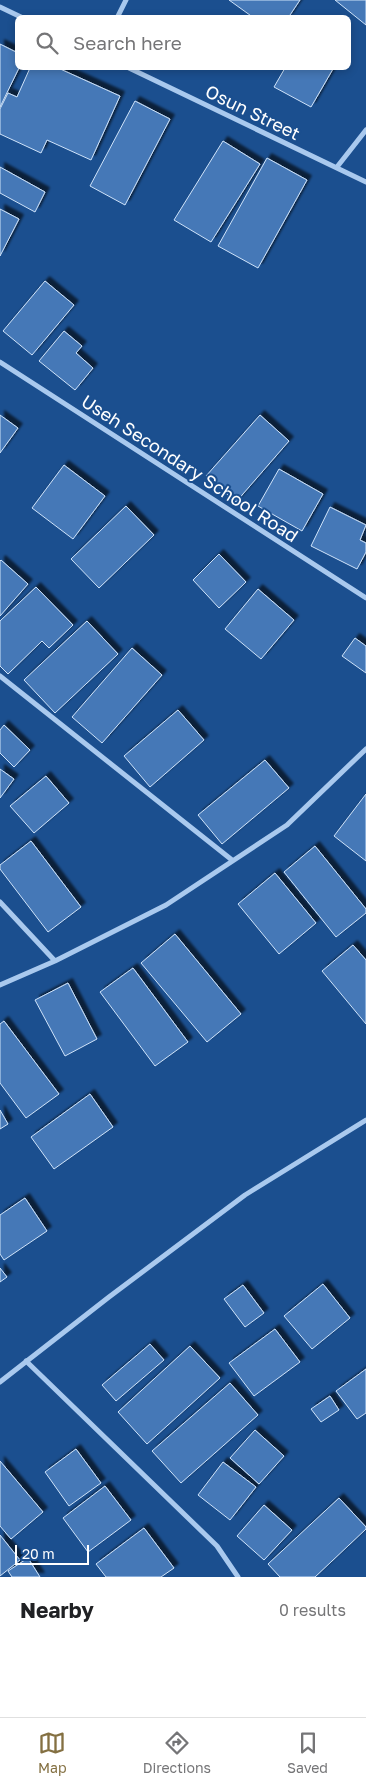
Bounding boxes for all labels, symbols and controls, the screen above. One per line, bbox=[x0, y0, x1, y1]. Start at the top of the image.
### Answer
search box bbox=[15, 15, 351, 70]
icon: search bbox=[33, 29, 61, 57]
text: Search here bbox=[73, 31, 182, 54]
street label: Osun Street bbox=[202, 80, 304, 144]
street label: Useh Secondary School Road bbox=[77, 390, 303, 546]
scale bar bbox=[15, 1542, 89, 1565]
text: 20 m bbox=[22, 1545, 55, 1562]
text: Nearby bbox=[20, 1597, 94, 1623]
text: 0 results bbox=[279, 1600, 346, 1620]
tab: Map bbox=[38, 1729, 67, 1776]
tab: Directions bbox=[143, 1729, 211, 1776]
tab: Saved bbox=[287, 1729, 328, 1776]

